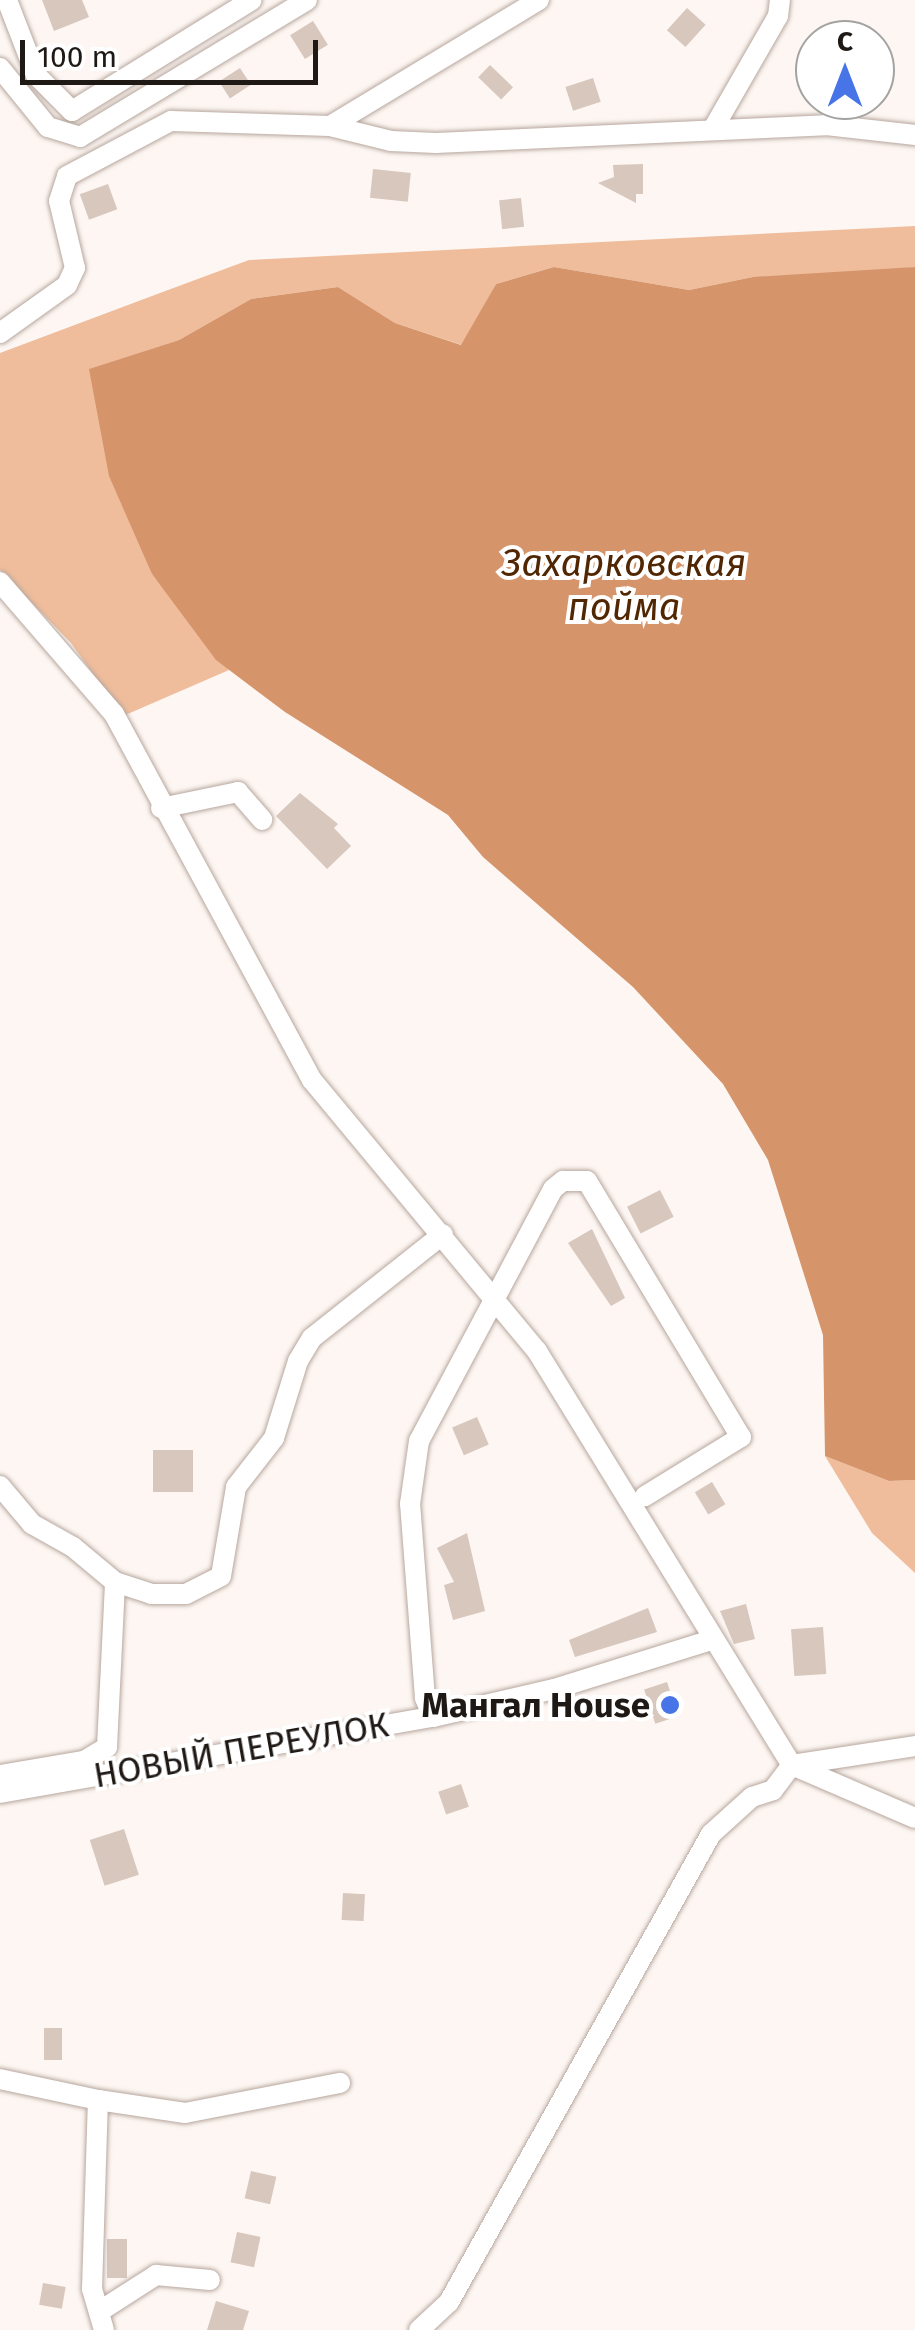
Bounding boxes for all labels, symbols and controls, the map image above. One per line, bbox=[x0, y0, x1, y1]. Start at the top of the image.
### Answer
scale bar bbox=[25, 20, 322, 82]
north arrow bbox=[795, 20, 895, 120]
text: С bbox=[837, 25, 853, 58]
text: 100 m bbox=[37, 39, 117, 75]
water label: Захарковская пойма bbox=[502, 541, 746, 630]
place label: Мангал House bbox=[422, 1684, 650, 1726]
marker: Мангал House bbox=[659, 1694, 681, 1716]
street label: НОВЫЙ ПЕРЕУЛОК bbox=[90, 1703, 392, 1797]

